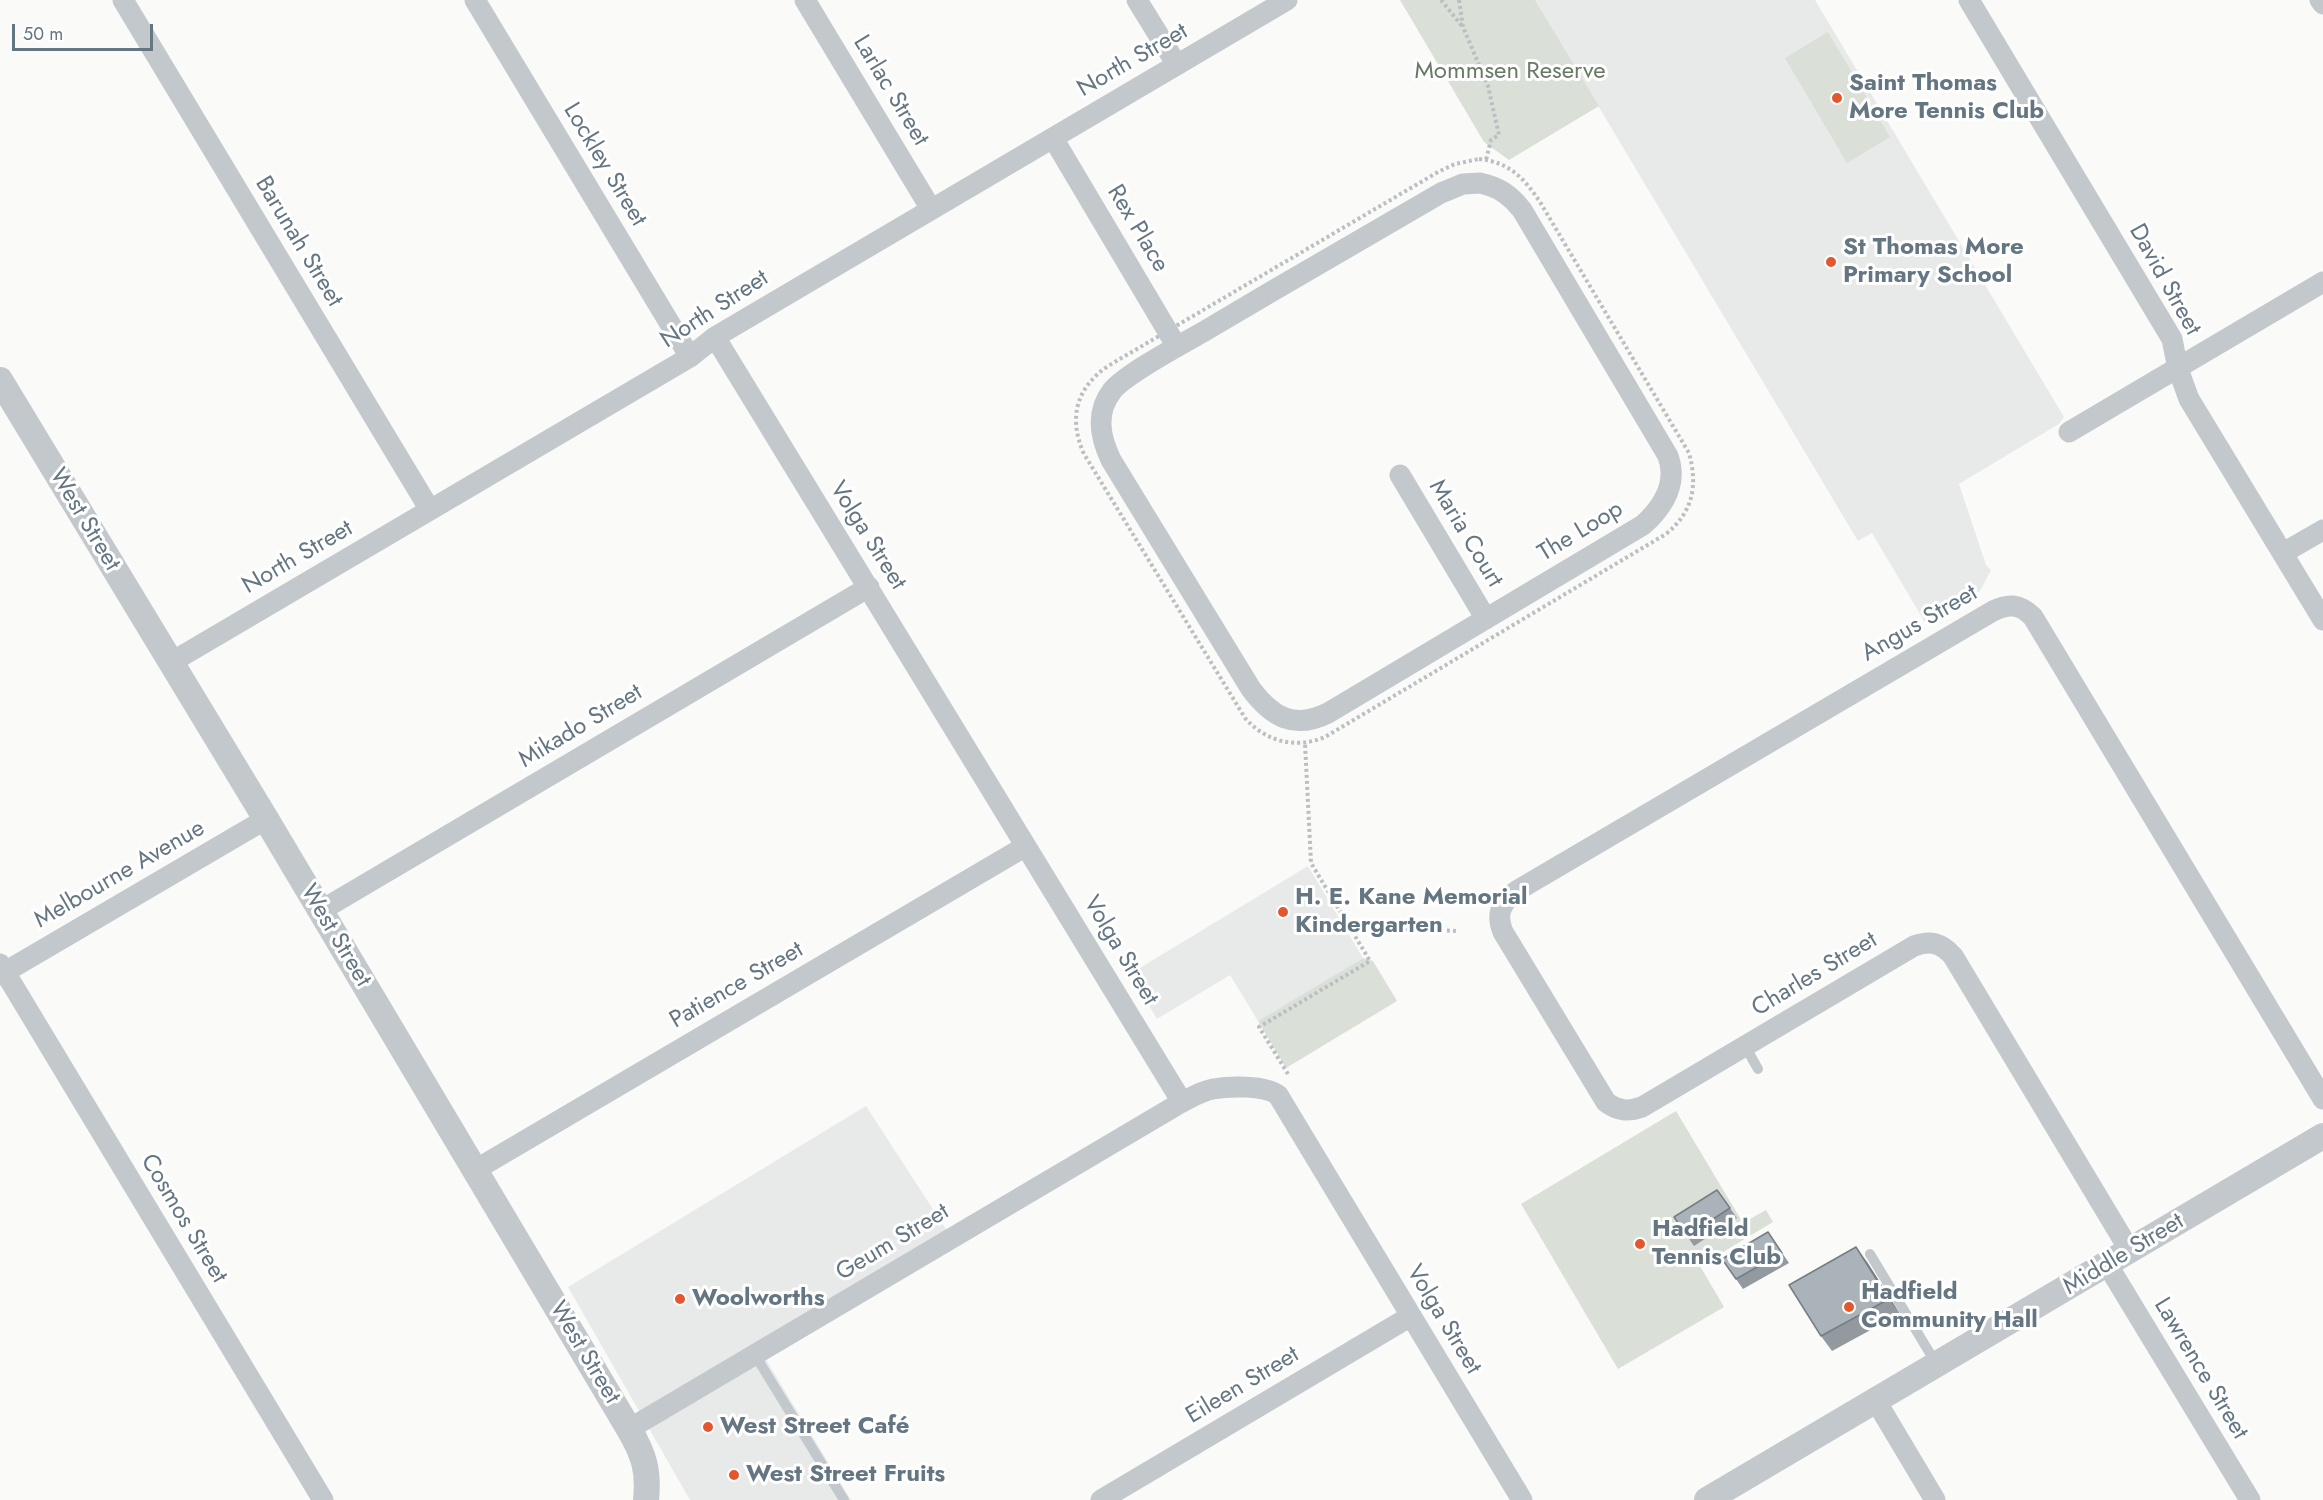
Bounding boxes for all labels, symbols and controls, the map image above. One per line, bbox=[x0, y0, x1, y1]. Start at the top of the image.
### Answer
scale bar bbox=[15, 12, 156, 50]
street label: North Street bbox=[1073, 18, 1193, 104]
text: 50 m bbox=[23, 21, 63, 47]
street label: Larlac Street bbox=[846, 31, 934, 151]
park label: Mommsen Reserve bbox=[1414, 58, 1606, 86]
place label: Saint Thomas More Tennis Club bbox=[1849, 70, 2044, 126]
marker: Saint Thomas More Tennis Club bbox=[1830, 91, 1844, 105]
street label: Lockley Street bbox=[556, 98, 652, 232]
street label: Barunah Street bbox=[248, 172, 348, 312]
street label: Rex Place bbox=[1100, 180, 1174, 278]
street label: David Street bbox=[2122, 219, 2206, 341]
place label: St Thomas More Primary School bbox=[1843, 234, 2024, 290]
marker: St Thomas More Primary School bbox=[1824, 255, 1838, 269]
street label: North Street bbox=[656, 264, 774, 356]
street label: West Street bbox=[42, 464, 126, 576]
street label: Maria Court bbox=[1422, 475, 1508, 593]
street label: Volga Street bbox=[822, 477, 912, 595]
street label: The Loop bbox=[1533, 495, 1629, 569]
street label: North Street bbox=[238, 515, 358, 601]
street label: Angus Street bbox=[1857, 579, 1983, 669]
street label: Mikado Street bbox=[514, 679, 648, 775]
street label: Melbourne Avenue bbox=[30, 815, 210, 935]
street label: West Street bbox=[293, 880, 377, 992]
place label: H. E. Kane Memorial Kindergarten bbox=[1295, 884, 1528, 940]
street label: Volga Street bbox=[1076, 891, 1164, 1011]
marker: H. E. Kane Memorial Kindergarten bbox=[1276, 905, 1290, 919]
street label: Charles Street bbox=[1747, 926, 1883, 1024]
street label: Patience Street bbox=[665, 936, 809, 1036]
street label: Cosmos Street bbox=[133, 1149, 233, 1289]
street label: Geum Street bbox=[831, 1198, 955, 1288]
street label: Middle Street bbox=[2059, 1208, 2189, 1302]
place label: Hadfield Tennis Club bbox=[1652, 1216, 1781, 1272]
marker: Hadfield Tennis Club bbox=[1633, 1237, 1647, 1251]
street label: Volga Street bbox=[1399, 1260, 1487, 1380]
place label: Hadfield Community Hall bbox=[1861, 1279, 2038, 1335]
place label: Woolworths bbox=[692, 1285, 825, 1313]
marker: Woolworths bbox=[673, 1292, 687, 1306]
street label: Lawrence Street bbox=[2147, 1293, 2253, 1445]
street label: West Street bbox=[542, 1297, 626, 1409]
marker: Hadfield Community Hall bbox=[1842, 1300, 1856, 1314]
street label: Eileen Street bbox=[1181, 1341, 1305, 1431]
place label: West Street Café bbox=[720, 1413, 909, 1441]
marker: West Street Café bbox=[701, 1420, 715, 1434]
place label: West Street Fruits bbox=[746, 1461, 945, 1489]
marker: West Street Fruits bbox=[727, 1468, 741, 1482]

